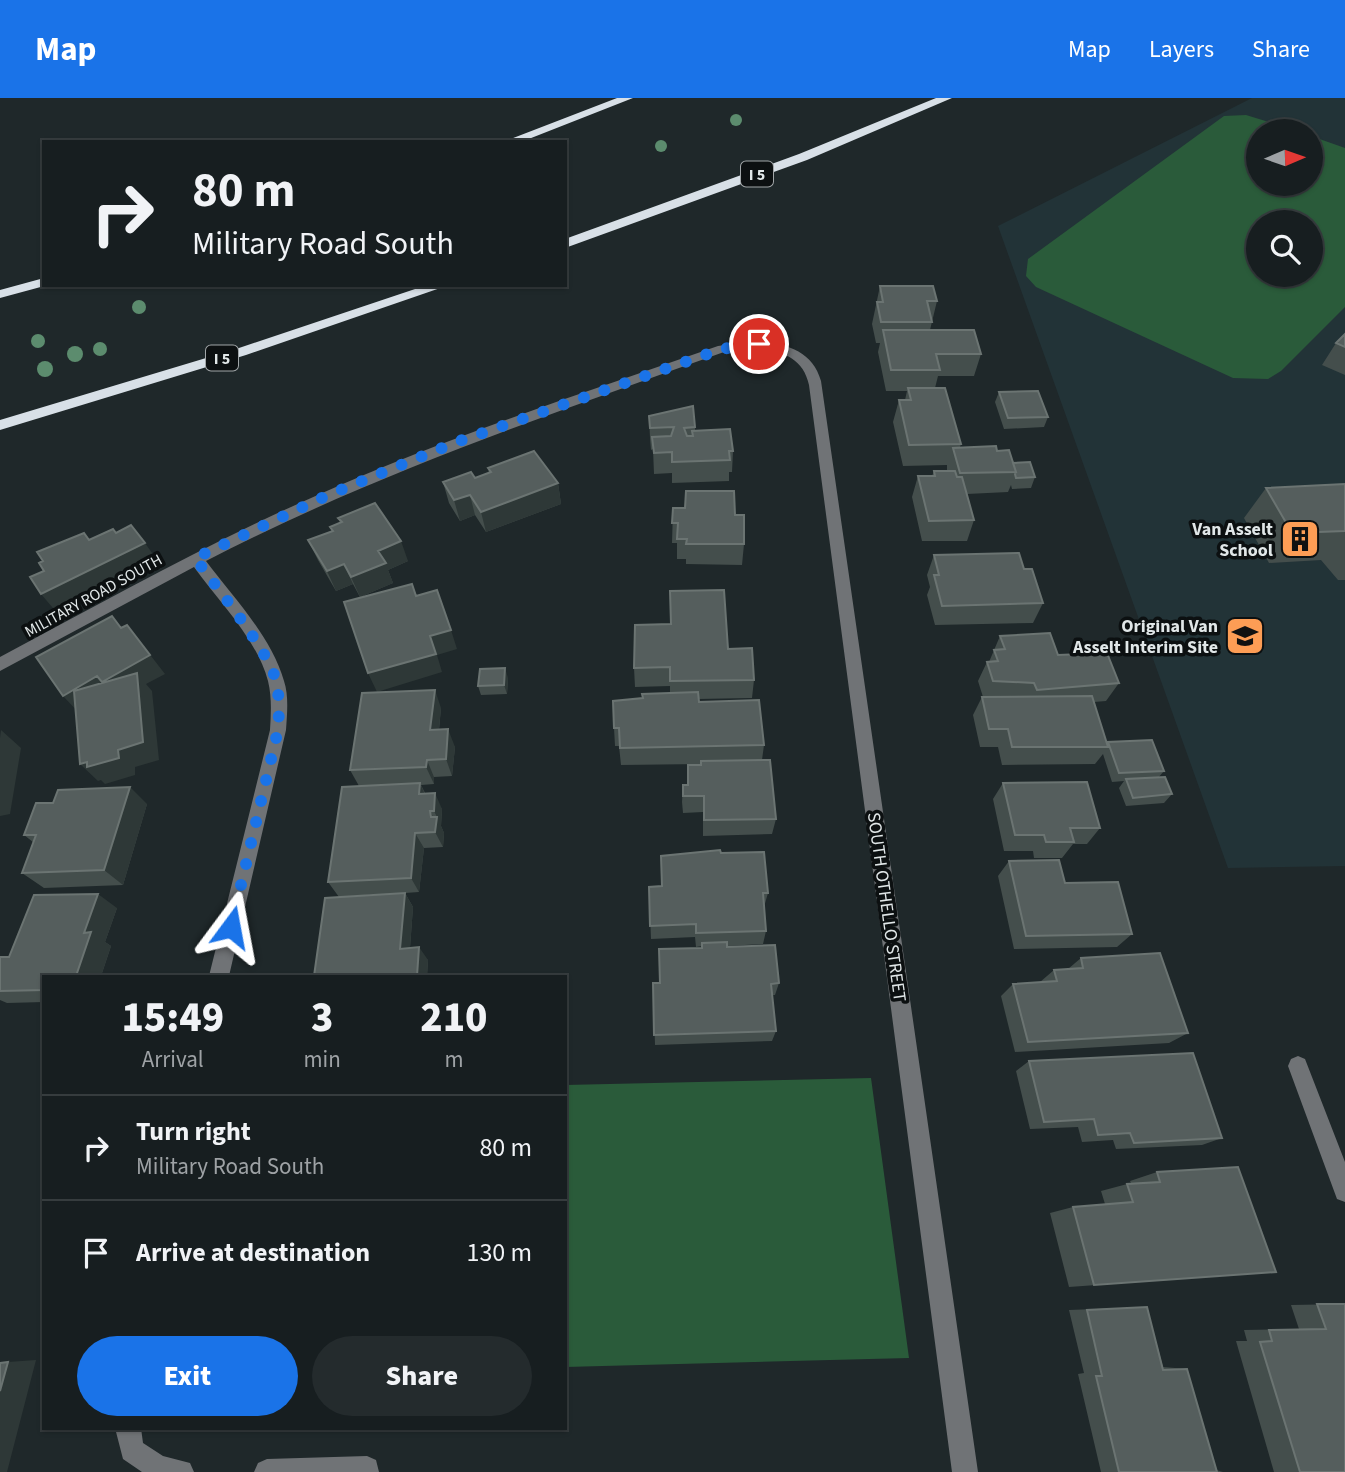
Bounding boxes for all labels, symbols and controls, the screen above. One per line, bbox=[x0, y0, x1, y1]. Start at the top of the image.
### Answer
text: Map bbox=[35, 26, 96, 73]
text: Map bbox=[1068, 32, 1111, 67]
text: Layers bbox=[1149, 32, 1214, 67]
text: Share bbox=[1252, 32, 1310, 67]
north arrow bbox=[1246, 119, 1323, 196]
map controls bbox=[1246, 119, 1323, 287]
text: 80 m bbox=[192, 156, 296, 226]
road number: I 5 bbox=[741, 162, 773, 186]
icon: right bbox=[77, 168, 168, 259]
button: search bbox=[1246, 210, 1323, 287]
text: Military Road South bbox=[192, 221, 454, 267]
pin bbox=[729, 314, 789, 374]
icon: arrive bbox=[740, 325, 778, 363]
road number: I 5 bbox=[206, 346, 238, 370]
place label: Van Asselt School bbox=[1191, 517, 1273, 563]
building icon: Van Asselt School bbox=[1279, 518, 1321, 560]
street label: MILITARY ROAD SOUTH bbox=[21, 549, 166, 643]
place label: Original Van Asselt Interim Site bbox=[1072, 614, 1218, 660]
school or university icon: Original Van Asselt Interim Site bbox=[1224, 615, 1266, 657]
street label: SOUTH OTHELLO STREET bbox=[861, 811, 912, 1004]
position arrow bbox=[194, 890, 268, 964]
text: 15:49 bbox=[121, 988, 224, 1048]
text: 3 bbox=[311, 988, 333, 1048]
text: 210 bbox=[420, 988, 488, 1048]
text: Arrival bbox=[142, 1043, 204, 1076]
text: min bbox=[304, 1043, 341, 1076]
text: m bbox=[444, 1043, 463, 1076]
text: Turn right bbox=[136, 1113, 251, 1150]
icon: right bbox=[77, 1129, 115, 1167]
text: 80 m bbox=[479, 1129, 532, 1166]
text: Military Road South bbox=[136, 1150, 324, 1183]
icon: arrive bbox=[77, 1234, 115, 1272]
text: Arrive at destination bbox=[136, 1234, 370, 1271]
text: 130 m bbox=[466, 1234, 532, 1271]
button: Exit bbox=[77, 1336, 298, 1416]
button: Share bbox=[312, 1336, 532, 1416]

